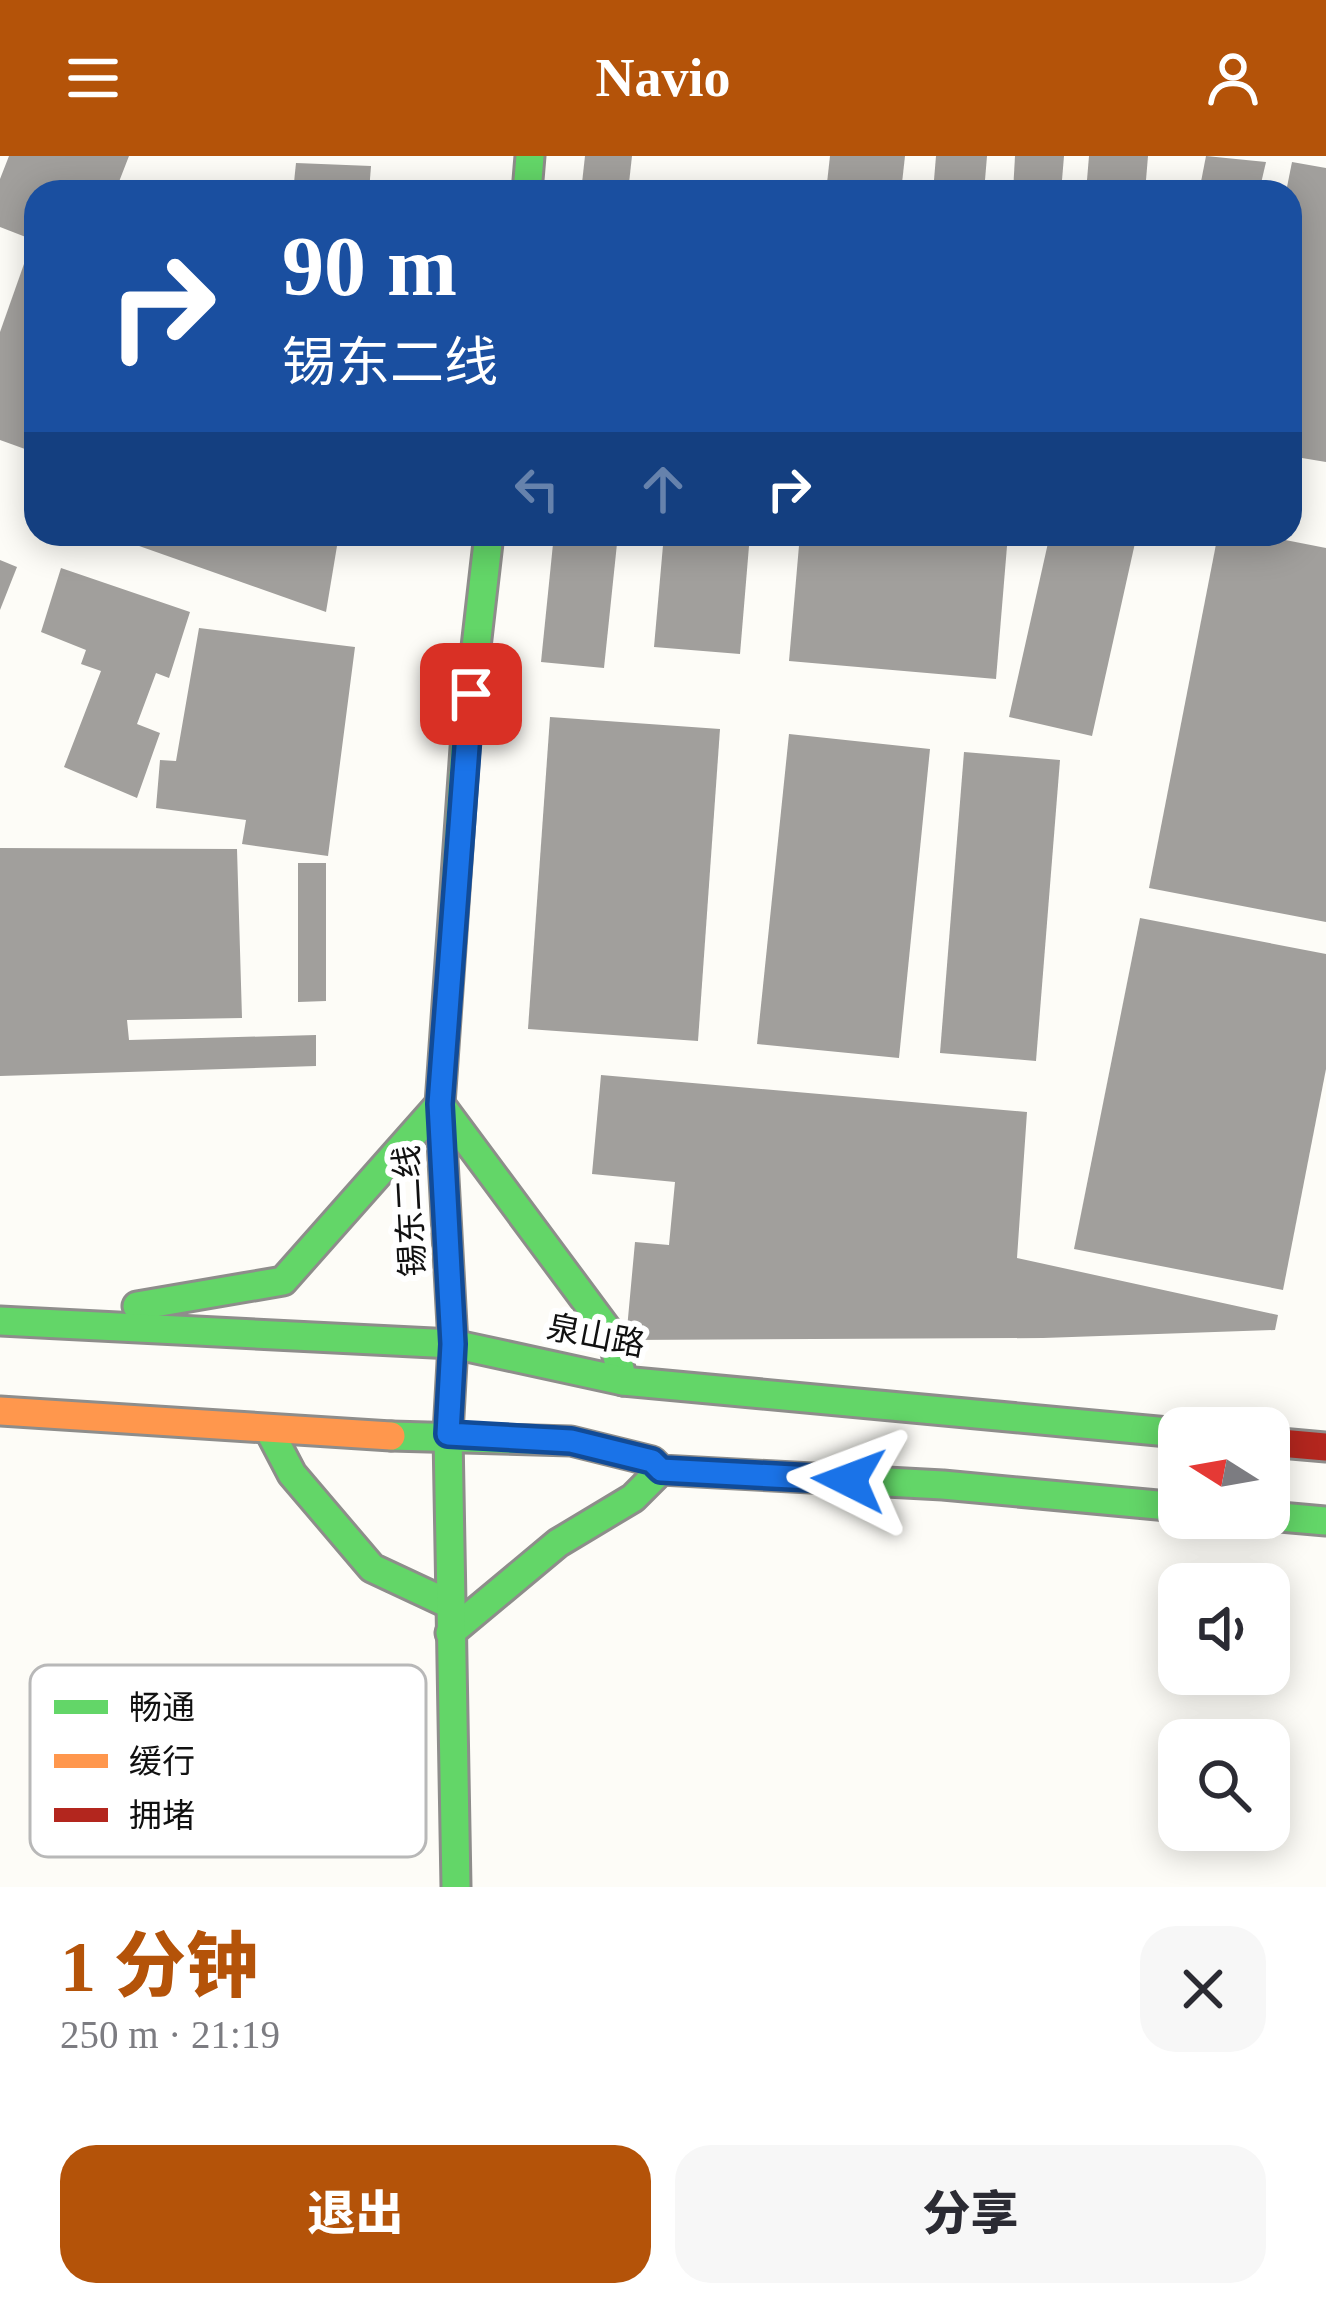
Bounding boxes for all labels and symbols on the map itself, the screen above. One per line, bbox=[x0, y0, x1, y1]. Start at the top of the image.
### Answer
pin bbox=[420, 643, 522, 745]
street label: 锡东二线 bbox=[389, 1144, 431, 1278]
street label: 泉山路 bbox=[544, 1309, 648, 1363]
north arrow bbox=[1158, 1407, 1290, 1539]
position arrow bbox=[786, 1417, 912, 1543]
legend bbox=[30, 1665, 426, 1857]
text: 畅通 bbox=[129, 1690, 195, 1726]
text: 缓行 bbox=[129, 1744, 195, 1780]
text: 拥堵 bbox=[129, 1798, 195, 1834]

